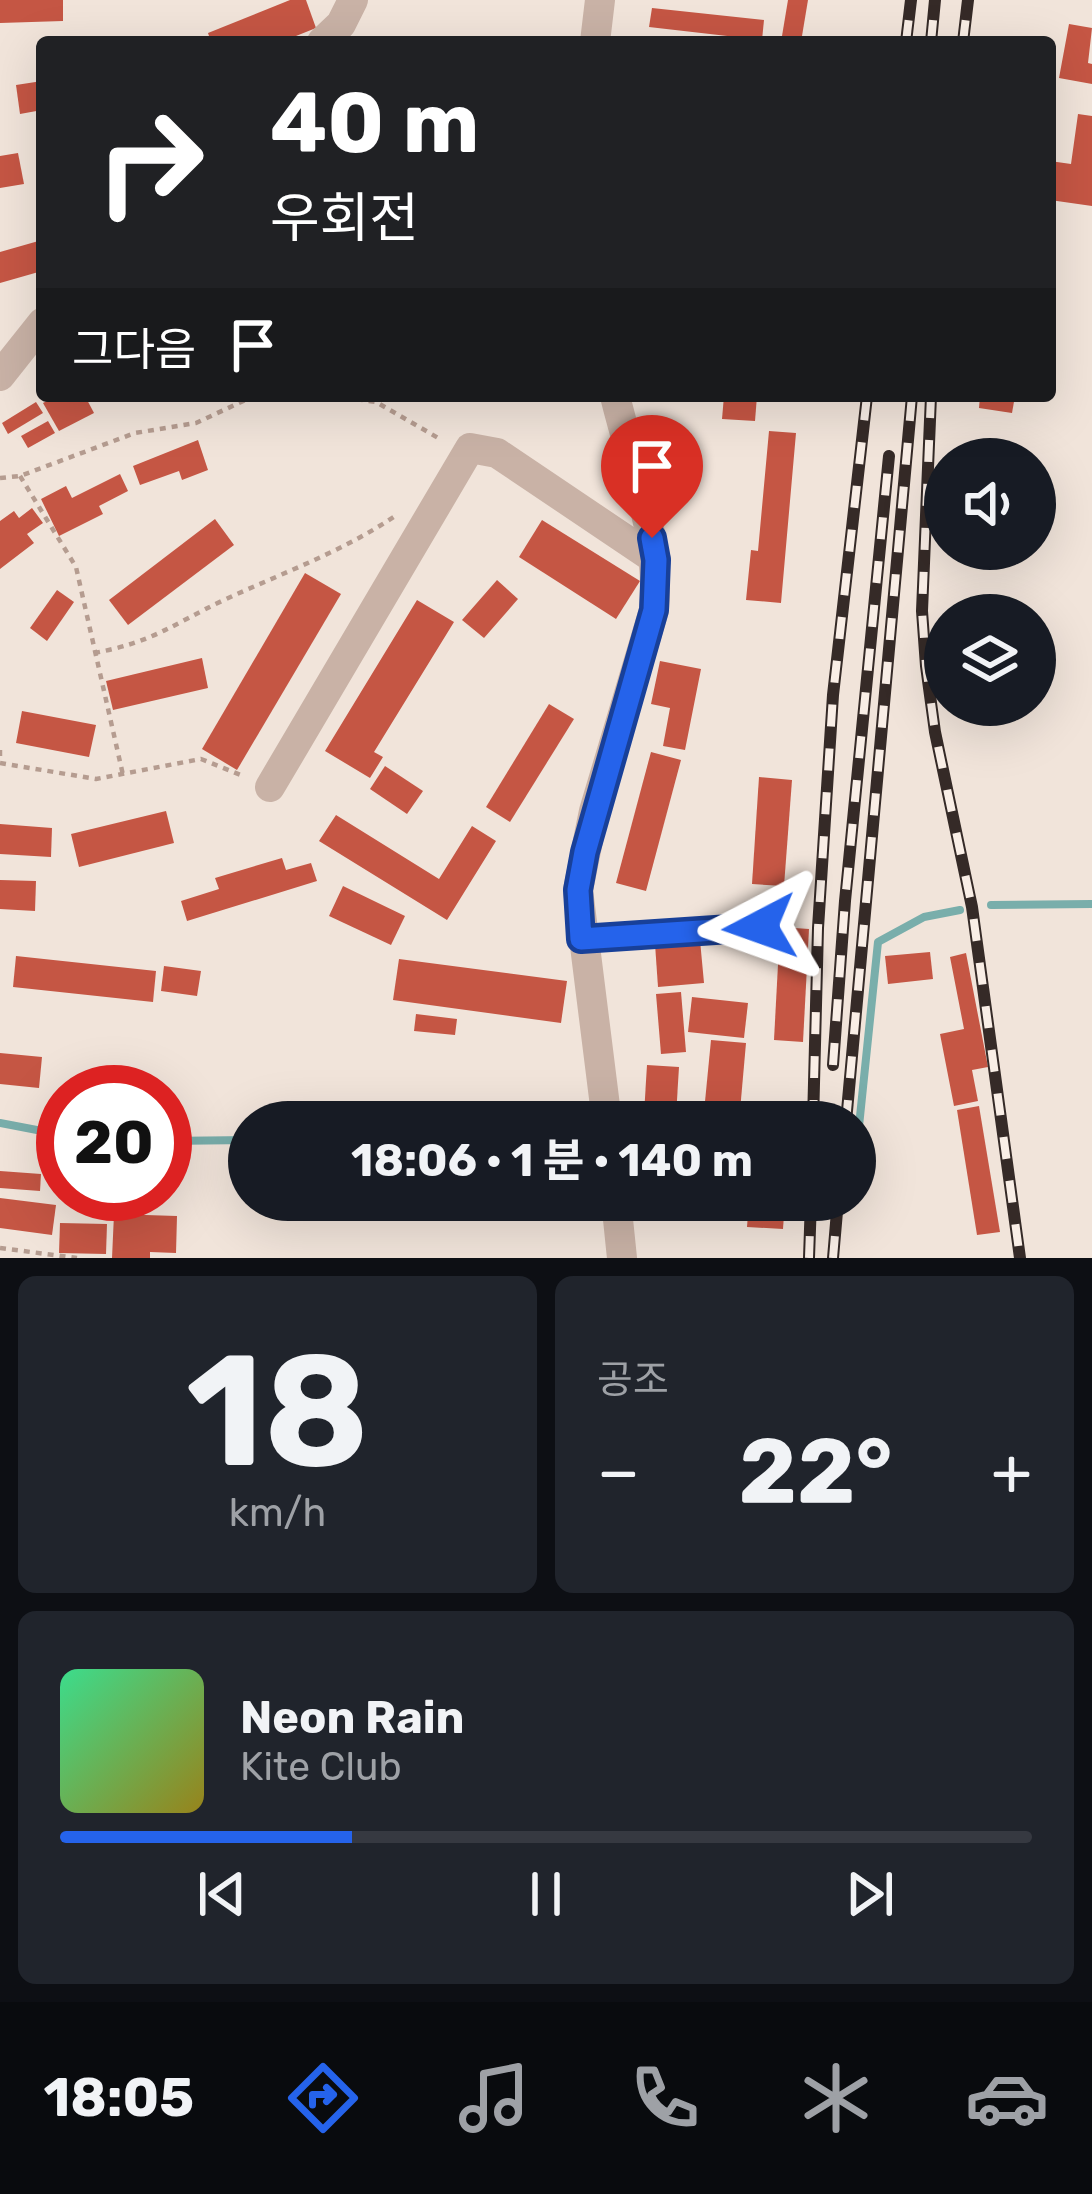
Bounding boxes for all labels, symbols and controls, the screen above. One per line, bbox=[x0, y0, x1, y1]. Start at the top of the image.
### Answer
text: 40 m bbox=[270, 73, 479, 173]
icon: right bbox=[72, 84, 228, 240]
text: 우회전 bbox=[270, 187, 419, 251]
icon: arrive bbox=[220, 312, 286, 378]
text: 그다음 bbox=[72, 323, 196, 376]
pin bbox=[601, 415, 703, 538]
icon: arrive bbox=[619, 433, 685, 499]
map controls bbox=[924, 438, 1056, 726]
button: sound bbox=[924, 438, 1056, 570]
button: layers bbox=[924, 594, 1056, 726]
position arrow bbox=[697, 864, 823, 990]
speed limit sign: 20 bbox=[36, 1065, 192, 1221]
text: 18:06 · 1 분 · 140 m bbox=[351, 1134, 753, 1187]
text: 18 bbox=[186, 1319, 369, 1504]
text: 공조 bbox=[597, 1357, 669, 1403]
text: 22° bbox=[738, 1418, 892, 1525]
text: − bbox=[597, 1432, 640, 1511]
text: + bbox=[991, 1432, 1032, 1511]
text: km/h bbox=[229, 1490, 326, 1536]
text: Neon Rain bbox=[240, 1691, 465, 1744]
text: Kite Club bbox=[240, 1744, 402, 1790]
icon: previous bbox=[189, 1861, 255, 1927]
icon: pause bbox=[513, 1861, 579, 1927]
icon: next bbox=[837, 1861, 903, 1927]
icon: directions bbox=[281, 2056, 365, 2140]
icon: music bbox=[452, 2056, 536, 2140]
icon: phone bbox=[623, 2056, 707, 2140]
icon: climate bbox=[794, 2056, 878, 2140]
icon: car bbox=[965, 2056, 1049, 2140]
text: 18:05 bbox=[43, 2066, 194, 2130]

